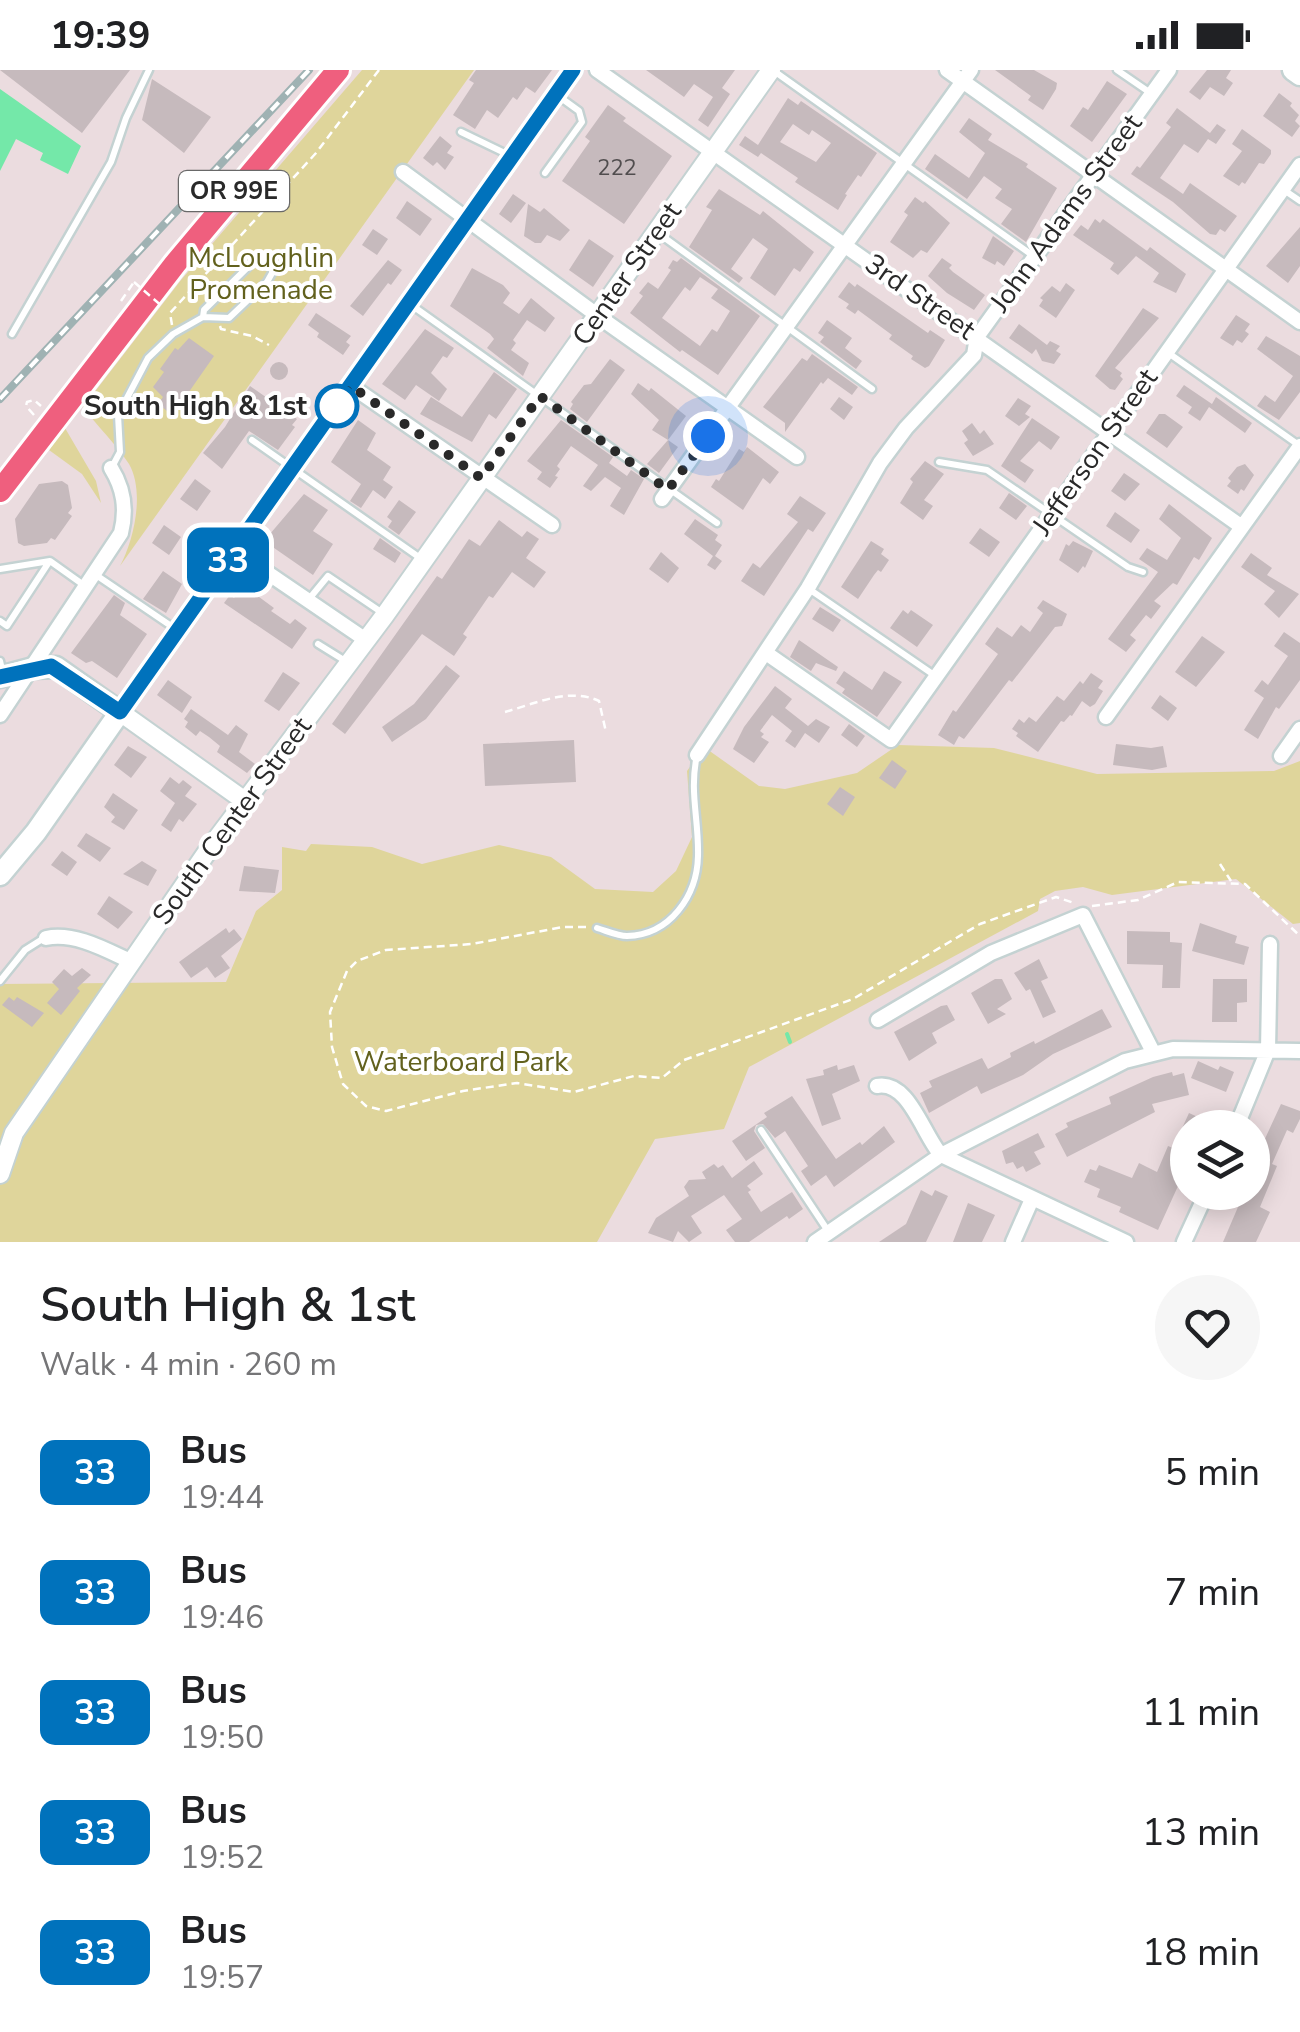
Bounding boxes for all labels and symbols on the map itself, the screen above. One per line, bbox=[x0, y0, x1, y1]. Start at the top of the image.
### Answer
street label: John Adams Street bbox=[981, 106, 1151, 320]
house number: 222 bbox=[597, 153, 637, 183]
road number: OR 99E bbox=[179, 171, 289, 211]
street label: Center Street bbox=[564, 195, 691, 353]
park label: McLoughlin Promenade bbox=[188, 239, 334, 309]
street label: 3rd Street bbox=[857, 245, 983, 349]
street label: Jefferson Street bbox=[1023, 361, 1167, 544]
marker: South High & 1st bbox=[316, 385, 358, 427]
place label: South High & 1st bbox=[84, 387, 307, 425]
your location bbox=[683, 411, 733, 461]
line badge: 33 bbox=[183, 528, 273, 592]
street label: South Center Street bbox=[144, 709, 320, 933]
park label: Waterboard Park bbox=[354, 1043, 569, 1081]

